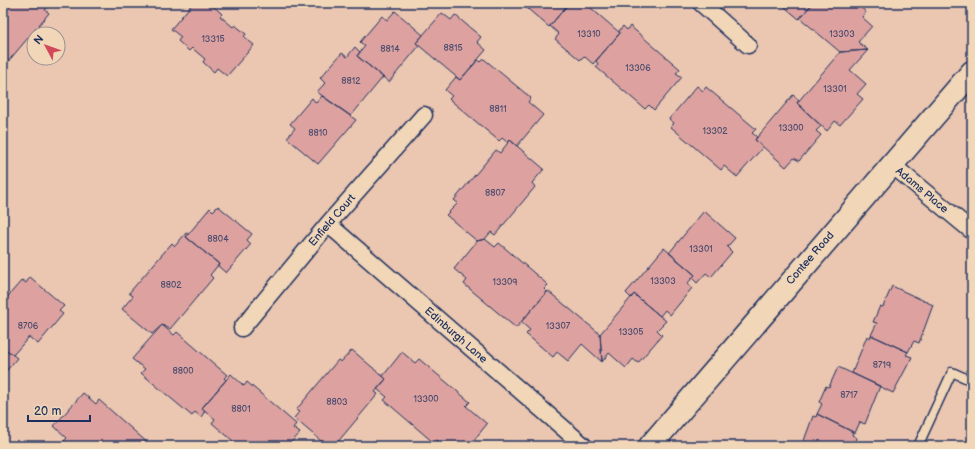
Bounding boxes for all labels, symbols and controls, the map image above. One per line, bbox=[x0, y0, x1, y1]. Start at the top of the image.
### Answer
north arrow bbox=[26, 26, 66, 66]
house number: 13310 bbox=[577, 29, 601, 40]
house number: 13303 bbox=[829, 29, 855, 40]
text: N bbox=[31, 32, 46, 47]
house number: 13315 bbox=[201, 34, 225, 45]
house number: 8815 bbox=[443, 43, 463, 54]
house number: 8814 bbox=[380, 44, 400, 55]
house number: 13306 bbox=[625, 63, 651, 74]
house number: 8812 bbox=[341, 76, 361, 87]
house number: 13301 bbox=[823, 84, 847, 95]
house number: 8811 bbox=[489, 104, 507, 115]
house number: 13300 bbox=[778, 123, 804, 134]
house number: 13302 bbox=[702, 126, 728, 137]
house number: 8810 bbox=[308, 128, 328, 139]
street label: Adams Place bbox=[893, 164, 951, 216]
house number: 8807 bbox=[485, 188, 506, 199]
street label: Enfield Court bbox=[306, 191, 358, 249]
street label: Contee Road bbox=[783, 229, 837, 287]
house number: 8804 bbox=[207, 234, 229, 245]
house number: 13301 bbox=[689, 244, 713, 255]
house number: 13303 bbox=[650, 276, 676, 287]
house number: 13309 bbox=[492, 277, 518, 288]
house number: 8802 bbox=[160, 280, 182, 291]
street label: Edinburgh Lane bbox=[422, 304, 490, 366]
house number: 8706 bbox=[18, 321, 39, 332]
house number: 13307 bbox=[546, 321, 571, 332]
house number: 13305 bbox=[618, 327, 644, 338]
house number: 8719 bbox=[873, 360, 891, 371]
house number: 8800 bbox=[172, 366, 194, 377]
house number: 8717 bbox=[840, 390, 858, 401]
house number: 13300 bbox=[413, 394, 439, 405]
scale bar bbox=[28, 397, 90, 423]
house number: 8803 bbox=[326, 397, 348, 408]
text: 20 m bbox=[34, 404, 61, 419]
house number: 8801 bbox=[231, 404, 251, 415]

